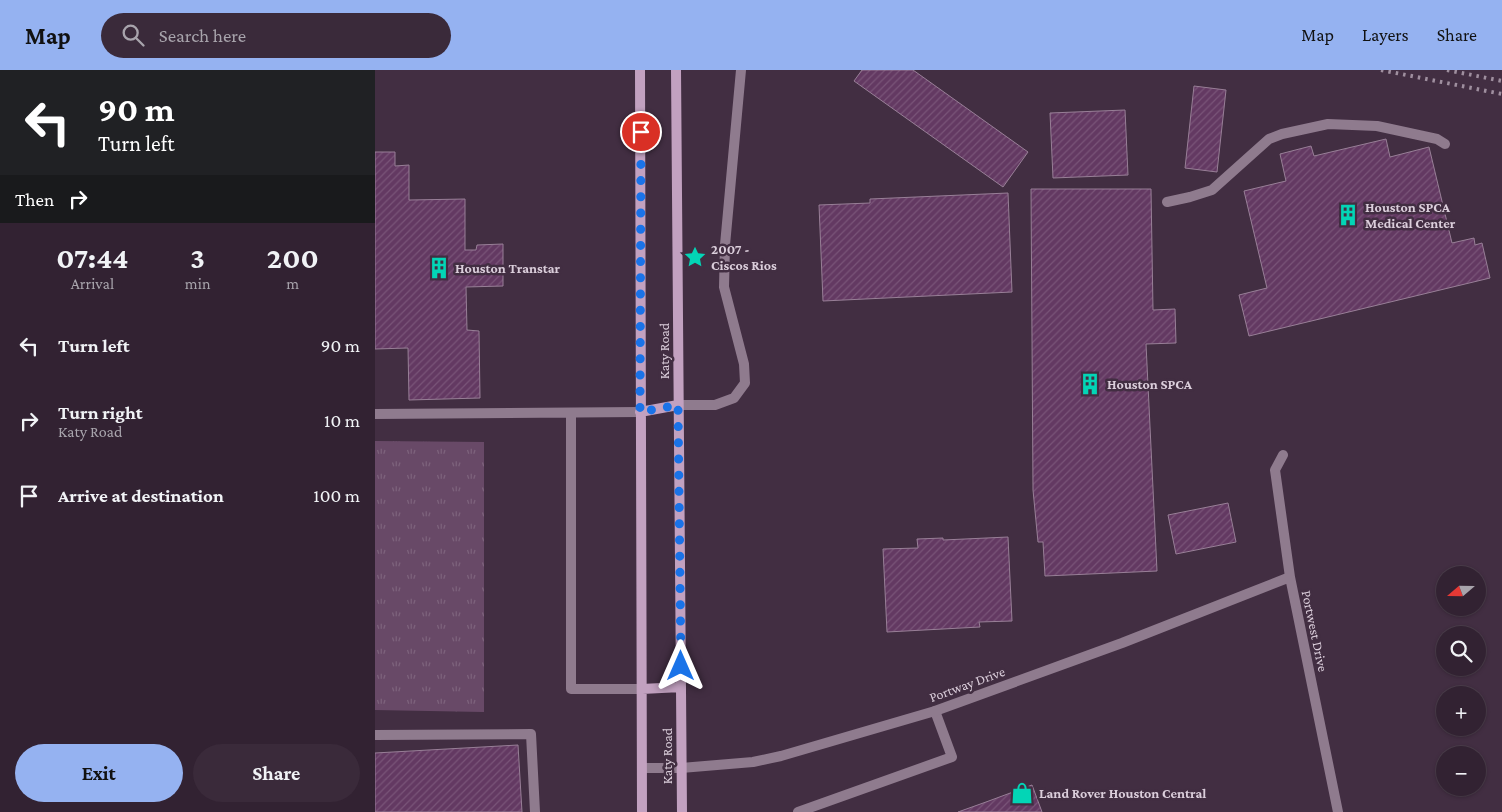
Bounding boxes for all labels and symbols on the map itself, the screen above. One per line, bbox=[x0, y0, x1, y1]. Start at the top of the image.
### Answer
pin bbox=[620, 111, 662, 153]
place label: Houston SPCA Medical Center bbox=[1365, 199, 1456, 231]
building icon: Houston SPCA Medical Center bbox=[1335, 202, 1361, 228]
place label: 2007 - Ciscos Rios bbox=[711, 241, 777, 273]
place icon: 2007 - Ciscos Rios bbox=[682, 244, 708, 270]
building icon: Houston Transtar bbox=[426, 255, 452, 281]
place label: Houston Transtar bbox=[455, 260, 560, 276]
street label: Katy Road bbox=[656, 322, 672, 379]
building icon: Houston SPCA bbox=[1077, 371, 1103, 397]
place label: Houston SPCA bbox=[1107, 376, 1193, 392]
north arrow bbox=[1436, 566, 1486, 616]
street label: Portwest Drive bbox=[1299, 589, 1331, 673]
position arrow bbox=[654, 639, 706, 691]
street label: Portway Drive bbox=[927, 663, 1007, 705]
street label: Katy Road bbox=[659, 727, 675, 784]
shop icon: Land Rover Houston Central bbox=[1009, 780, 1035, 806]
place label: Land Rover Houston Central bbox=[1039, 785, 1206, 801]

